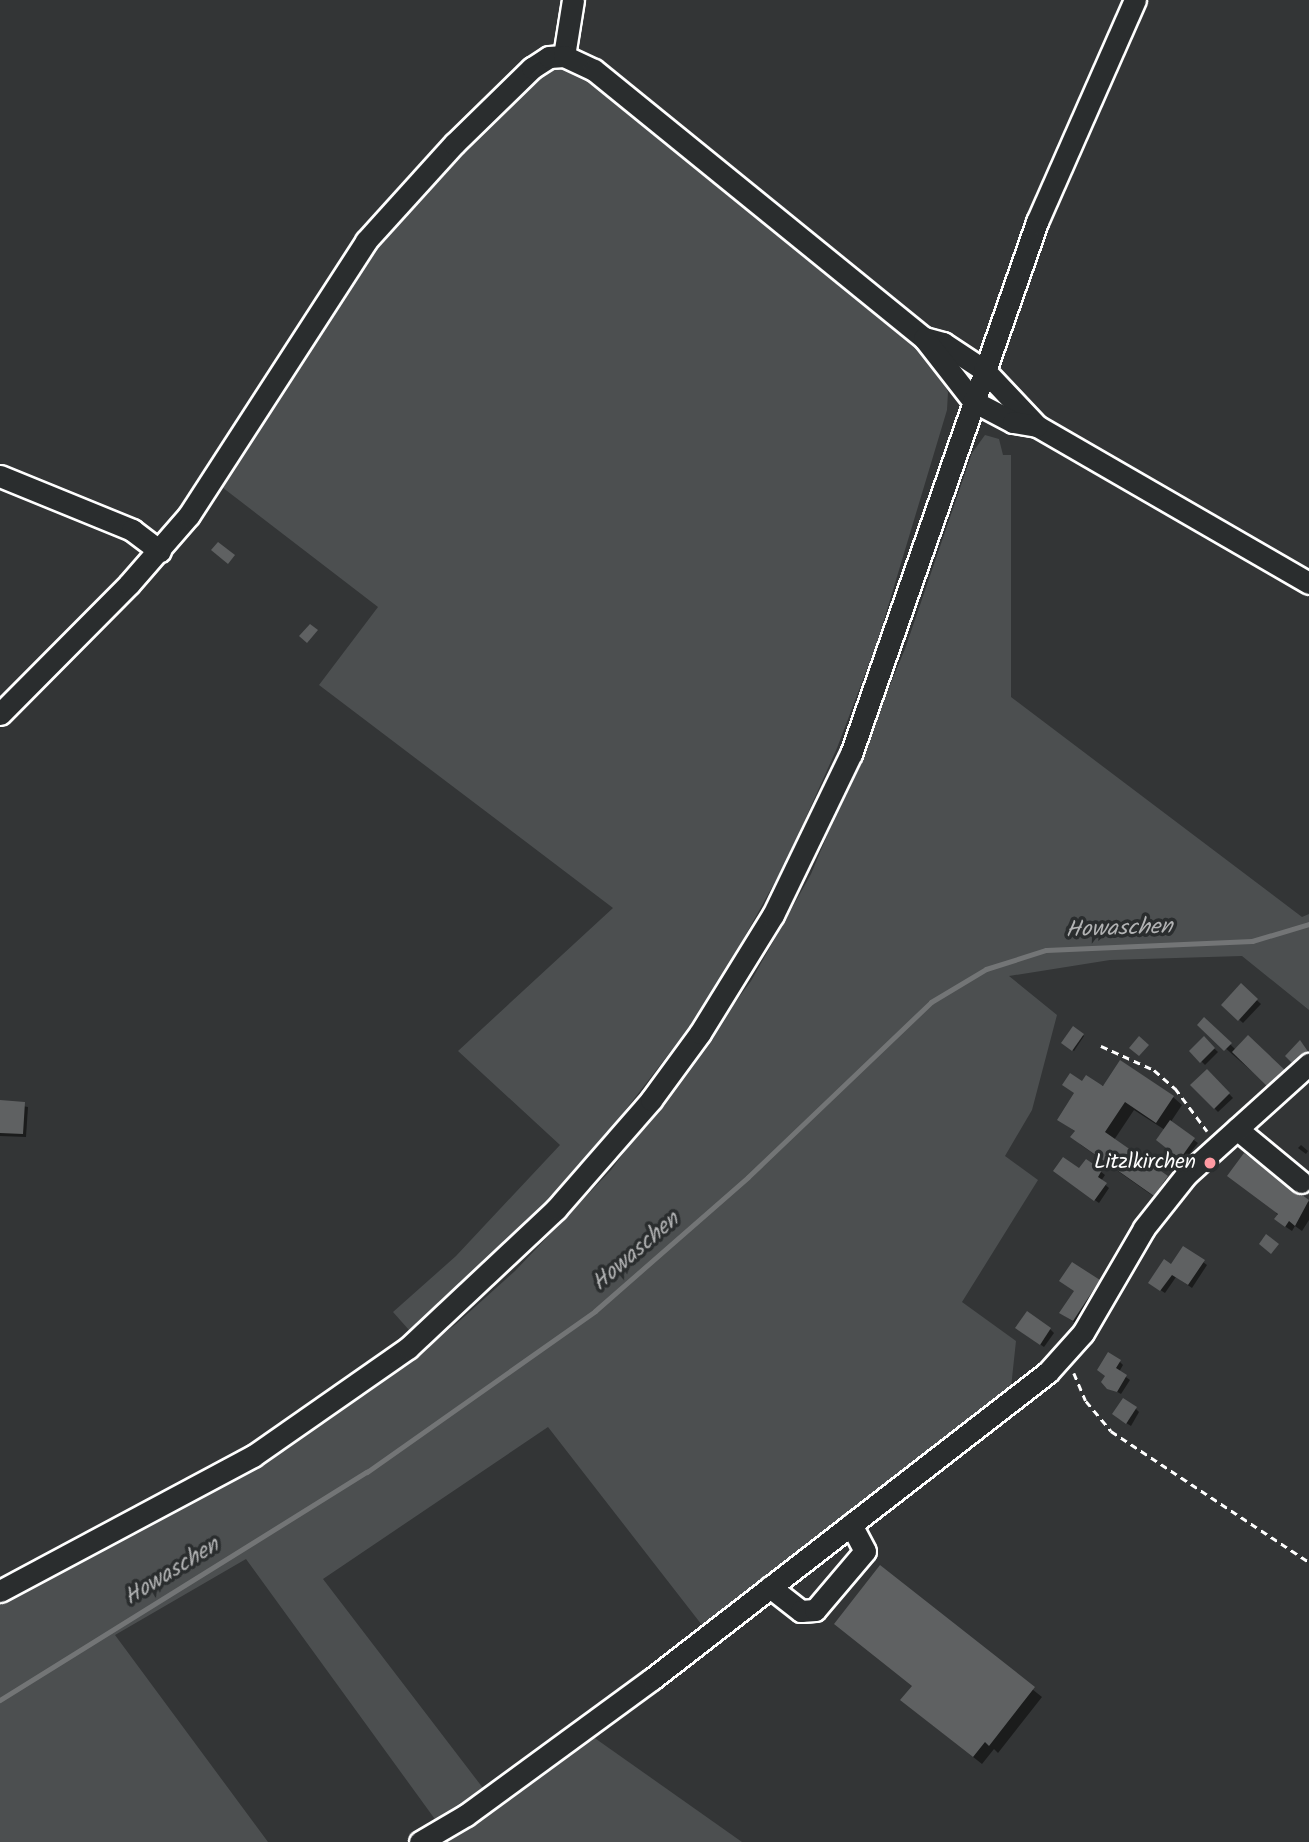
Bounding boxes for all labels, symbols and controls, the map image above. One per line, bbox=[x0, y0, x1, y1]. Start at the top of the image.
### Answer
water label: Howaschen bbox=[1065, 913, 1173, 945]
place label: Litzlkirchen bbox=[1094, 1150, 1196, 1176]
marker: Litzlkirchen bbox=[1202, 1155, 1218, 1171]
water label: Howaschen bbox=[587, 1206, 685, 1298]
water label: Howaschen bbox=[119, 1532, 225, 1612]

